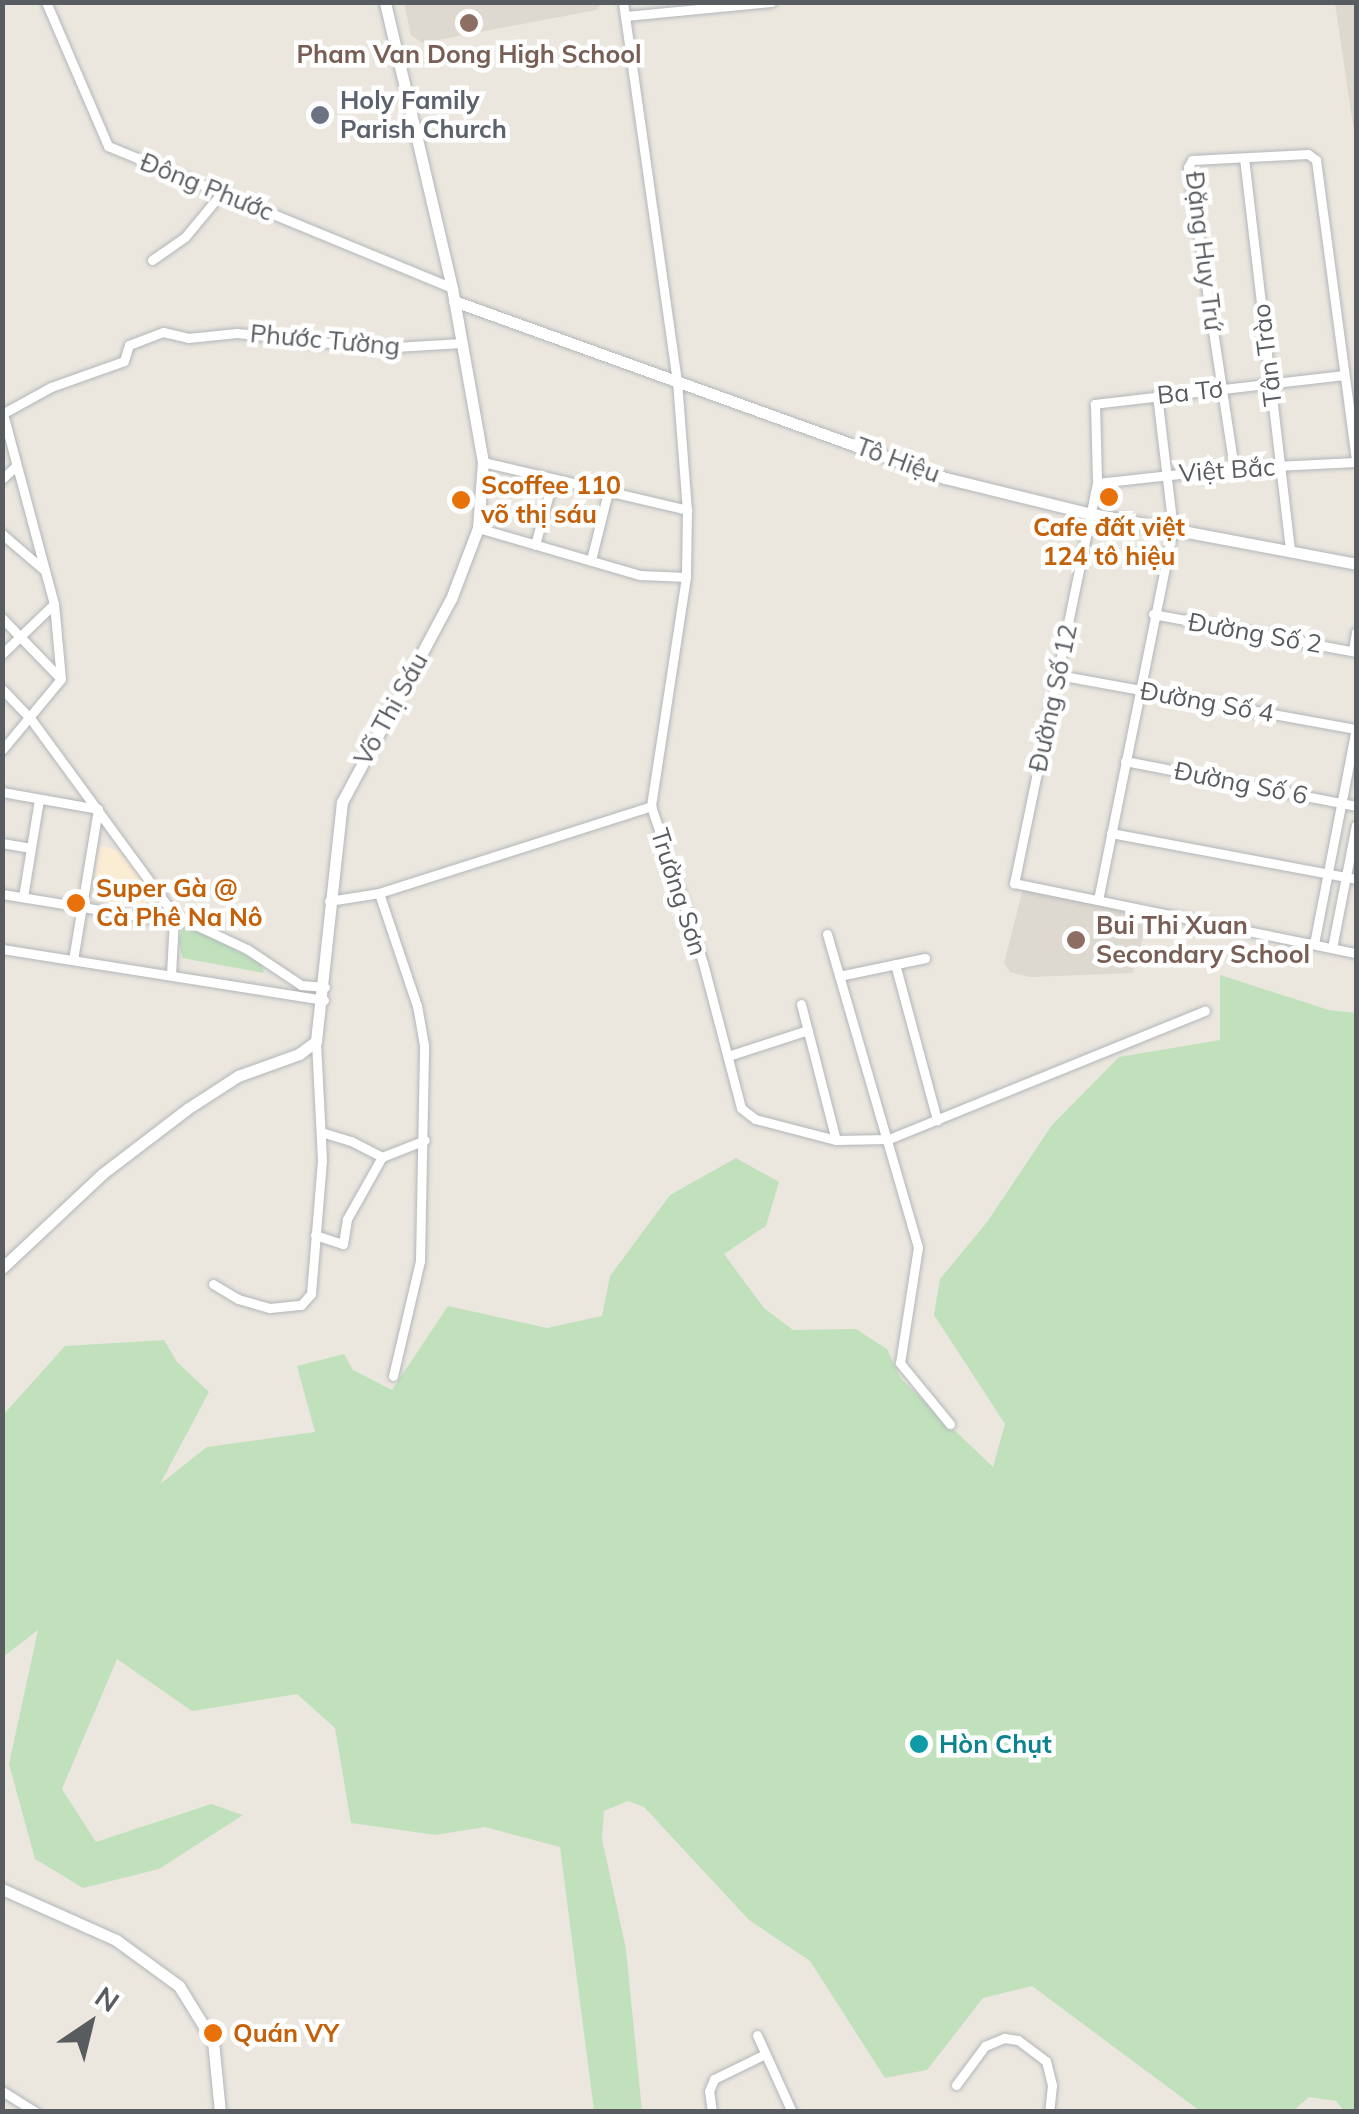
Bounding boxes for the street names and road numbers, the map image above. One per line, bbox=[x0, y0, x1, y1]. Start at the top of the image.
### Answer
street label: Đông Phước bbox=[136, 147, 278, 227]
street label: Đặng Huy Trứ bbox=[1179, 170, 1229, 332]
street label: Tân Trào bbox=[1246, 302, 1288, 408]
street label: Phước Tường bbox=[249, 319, 401, 361]
street label: Ba Tơ bbox=[1156, 374, 1224, 410]
street label: Tô Hiệu bbox=[852, 431, 944, 489]
street label: Việt Bắc bbox=[1178, 452, 1276, 488]
street label: Đường Số 2 bbox=[1186, 607, 1324, 659]
street label: Đường Số 12 bbox=[1023, 622, 1083, 774]
street label: Võ Thị Sáu bbox=[348, 647, 434, 771]
street label: Đường Số 4 bbox=[1138, 676, 1276, 728]
street label: Đường Số 6 bbox=[1172, 755, 1310, 811]
street label: Trường Sơn bbox=[644, 825, 714, 959]

